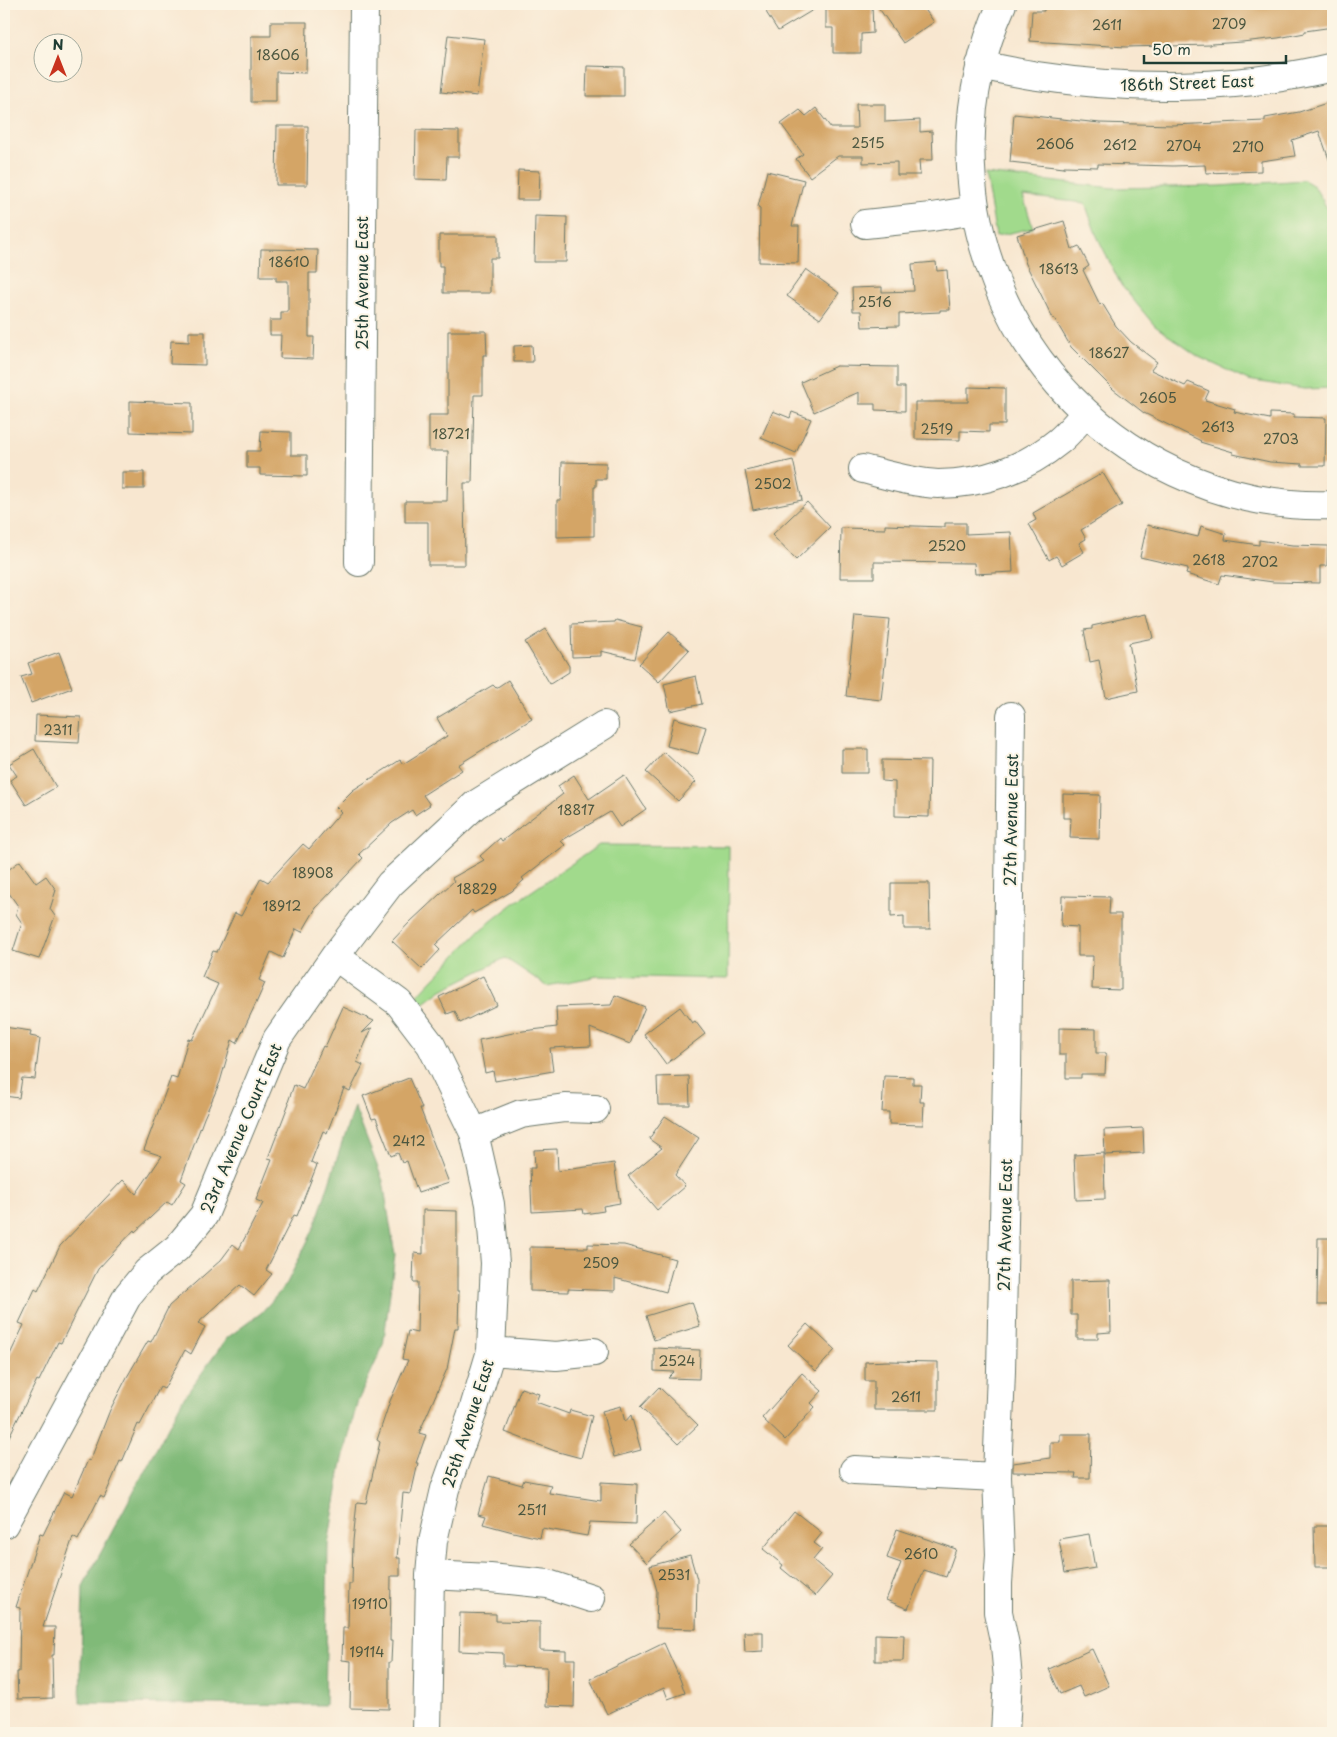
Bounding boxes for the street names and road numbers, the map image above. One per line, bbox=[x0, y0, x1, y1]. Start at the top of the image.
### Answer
street label: 186th Street East bbox=[1120, 68, 1254, 96]
street label: 25th Avenue East bbox=[349, 216, 373, 350]
street label: 27th Avenue East bbox=[997, 754, 1023, 886]
street label: 23rd Avenue Court East bbox=[193, 1039, 287, 1217]
street label: 27th Avenue East bbox=[991, 1159, 1017, 1291]
street label: 25th Avenue East bbox=[435, 1356, 499, 1490]

